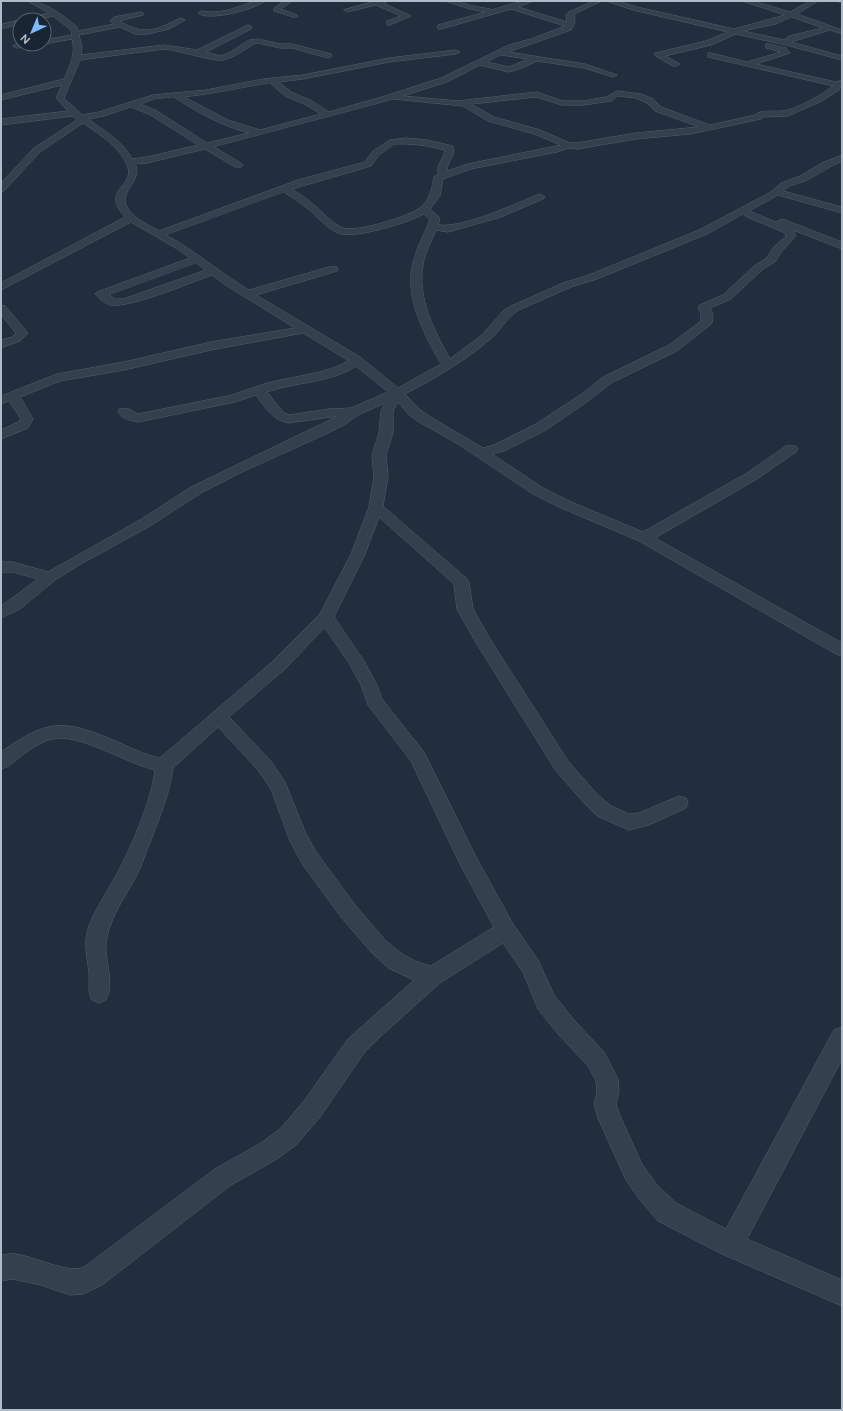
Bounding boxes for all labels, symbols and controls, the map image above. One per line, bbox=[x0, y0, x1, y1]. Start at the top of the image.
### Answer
north arrow bbox=[12, 12, 52, 52]
text: N bbox=[18, 31, 33, 46]

